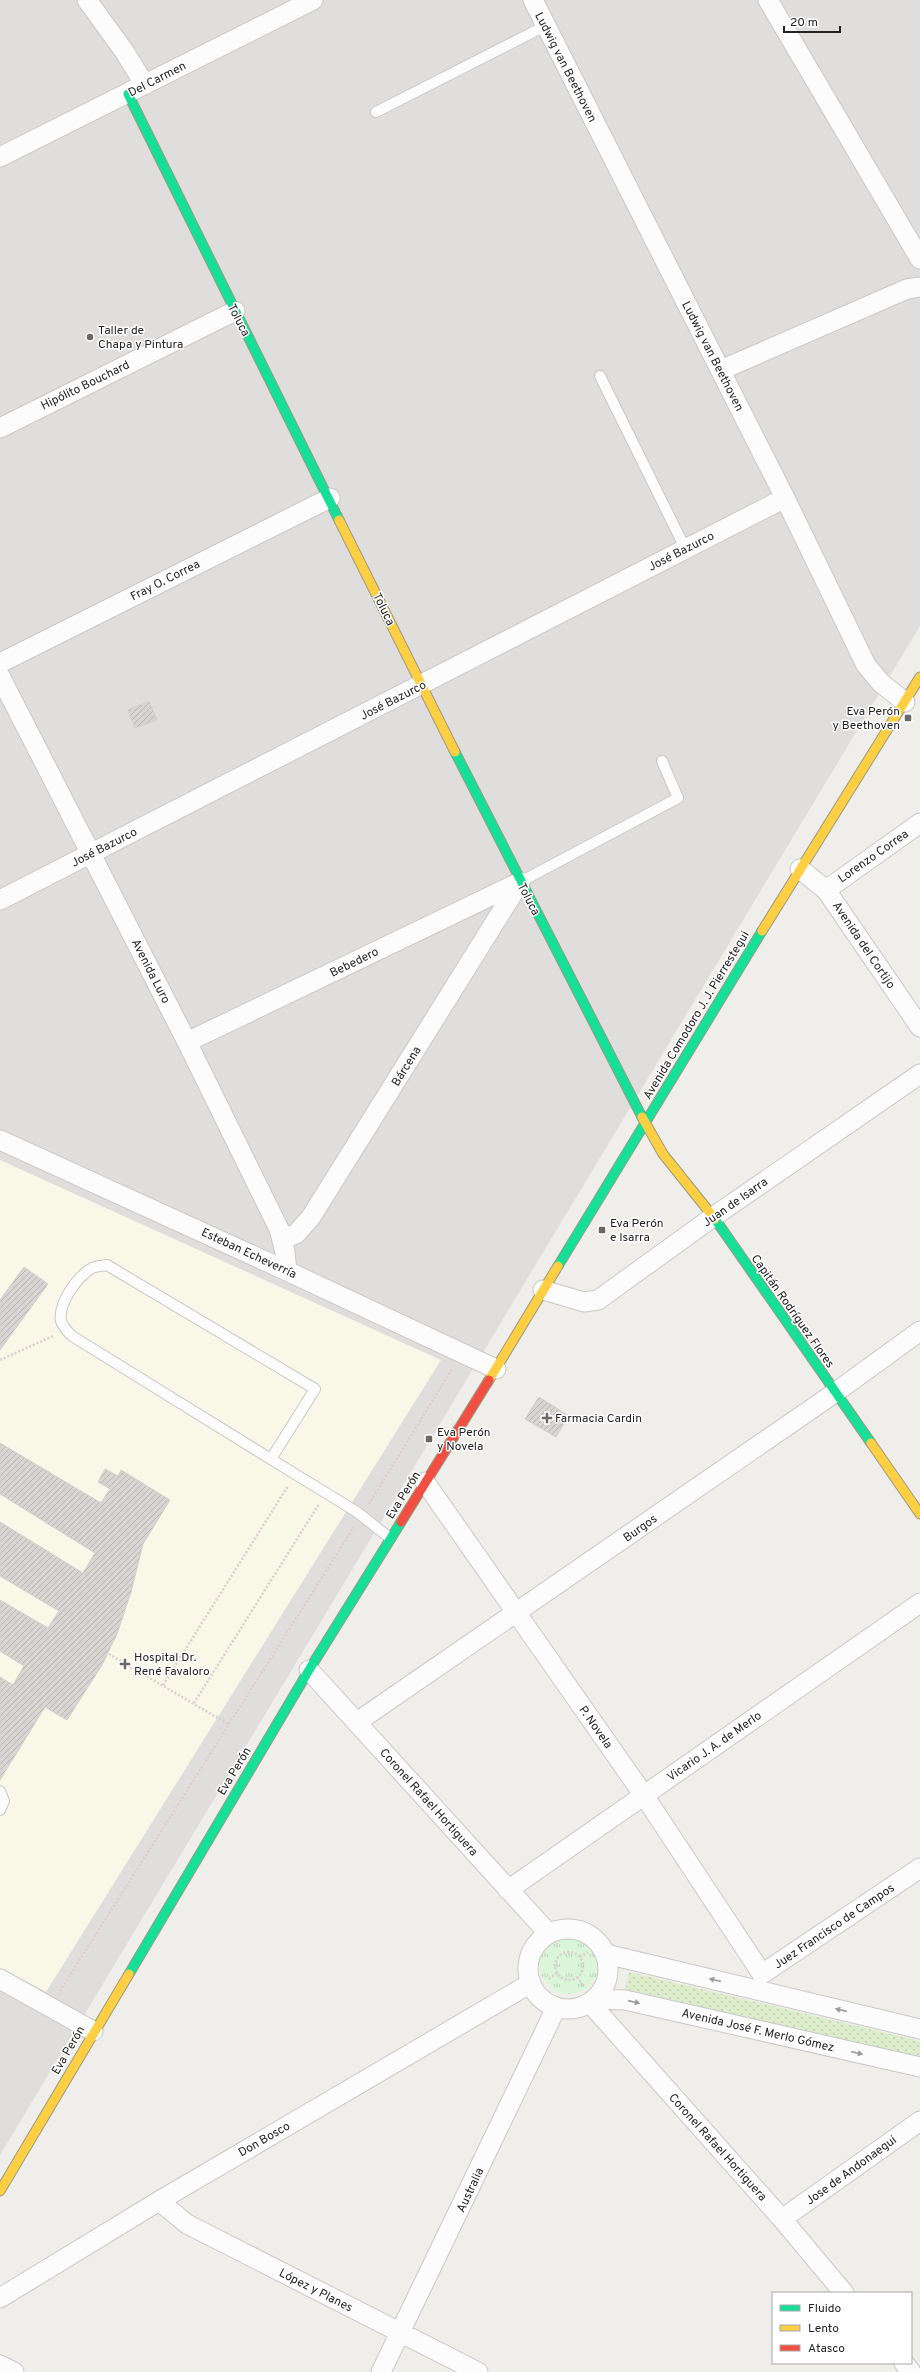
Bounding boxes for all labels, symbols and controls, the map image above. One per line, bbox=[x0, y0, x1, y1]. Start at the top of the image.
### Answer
scale bar bbox=[784, 8, 840, 34]
street label: Ludwig van Beethoven bbox=[530, 10, 600, 125]
text: 20 m bbox=[790, 15, 818, 31]
street label: Del Carmen bbox=[126, 58, 189, 101]
street label: Ludwig van Beethoven bbox=[677, 299, 747, 414]
street label: Toluca bbox=[223, 301, 253, 340]
place label: Taller de Chapa y Pintura bbox=[98, 323, 183, 353]
marker: Taller de Chapa y Pintura bbox=[85, 332, 95, 342]
street label: Hipólito Bouchard bbox=[38, 357, 133, 414]
street label: José Bazurco bbox=[646, 528, 718, 575]
street label: Fray O. Correa bbox=[128, 557, 203, 605]
street label: Toluca bbox=[368, 590, 398, 629]
street label: José Bazurco bbox=[358, 677, 430, 724]
place label: Eva Perón y Beethoven bbox=[833, 704, 900, 734]
marker: Eva Perón y Beethoven bbox=[903, 713, 913, 723]
street label: José Bazurco bbox=[69, 824, 141, 871]
street label: Lorenzo Correa bbox=[835, 827, 912, 887]
street label: Toluca bbox=[513, 880, 543, 919]
street label: Avenida del Cortijo bbox=[828, 899, 898, 992]
street label: Avenida Comodoro J. J. Pierrestegui bbox=[640, 928, 754, 1103]
street label: Avenida Luro bbox=[127, 936, 173, 1007]
street label: Bebedero bbox=[327, 944, 382, 982]
street label: Bárcena bbox=[388, 1043, 425, 1090]
street label: Juan de Isarra bbox=[700, 1174, 771, 1231]
place label: Eva Perón e Isarra bbox=[610, 1216, 664, 1246]
street label: Esteban Echeverría bbox=[198, 1225, 299, 1283]
marker: Eva Perón e Isarra bbox=[597, 1225, 607, 1235]
street label: Capitán Rodríguez Flores bbox=[747, 1252, 837, 1371]
place label: Farmacia Cardin bbox=[555, 1411, 642, 1427]
marker: Farmacia Cardin bbox=[542, 1413, 552, 1423]
place label: Eva Perón y Novela bbox=[437, 1425, 491, 1455]
marker: Eva Perón y Novela bbox=[424, 1434, 434, 1444]
street label: Eva Perón bbox=[383, 1469, 425, 1522]
street label: Burgos bbox=[620, 1511, 661, 1546]
place label: Hospital Dr. René Favaloro bbox=[134, 1650, 210, 1680]
marker: Hospital Dr. René Favaloro bbox=[119, 1658, 131, 1670]
street label: P. Novela bbox=[575, 1703, 616, 1752]
street label: Vicario J. A. de Merlo bbox=[664, 1708, 765, 1785]
street label: Eva Perón bbox=[214, 1744, 256, 1799]
street label: Coronel Rafael Hortiguera bbox=[376, 1745, 481, 1860]
street label: Juez Francisco de Campos bbox=[771, 1880, 898, 1973]
one-way arrow bbox=[709, 1977, 721, 1983]
one-way arrow bbox=[628, 2000, 641, 2006]
street label: Avenida José F. Merlo Gómez bbox=[680, 2006, 836, 2056]
one-way arrow bbox=[835, 2007, 847, 2013]
street label: Eva Perón bbox=[49, 2023, 89, 2078]
one-way arrow bbox=[851, 2050, 863, 2056]
street label: Coronel Rafael Hortiguera bbox=[665, 2090, 770, 2205]
street label: Don Bosco bbox=[236, 2119, 293, 2161]
street label: Jose de Andonaegui bbox=[803, 2132, 900, 2209]
street label: Australia bbox=[454, 2165, 488, 2215]
street label: López y Planes bbox=[276, 2265, 355, 2316]
legend bbox=[772, 2292, 912, 2364]
text: Fluido bbox=[808, 2301, 841, 2317]
text: Lento bbox=[808, 2321, 839, 2337]
text: Atasco bbox=[808, 2341, 845, 2357]

